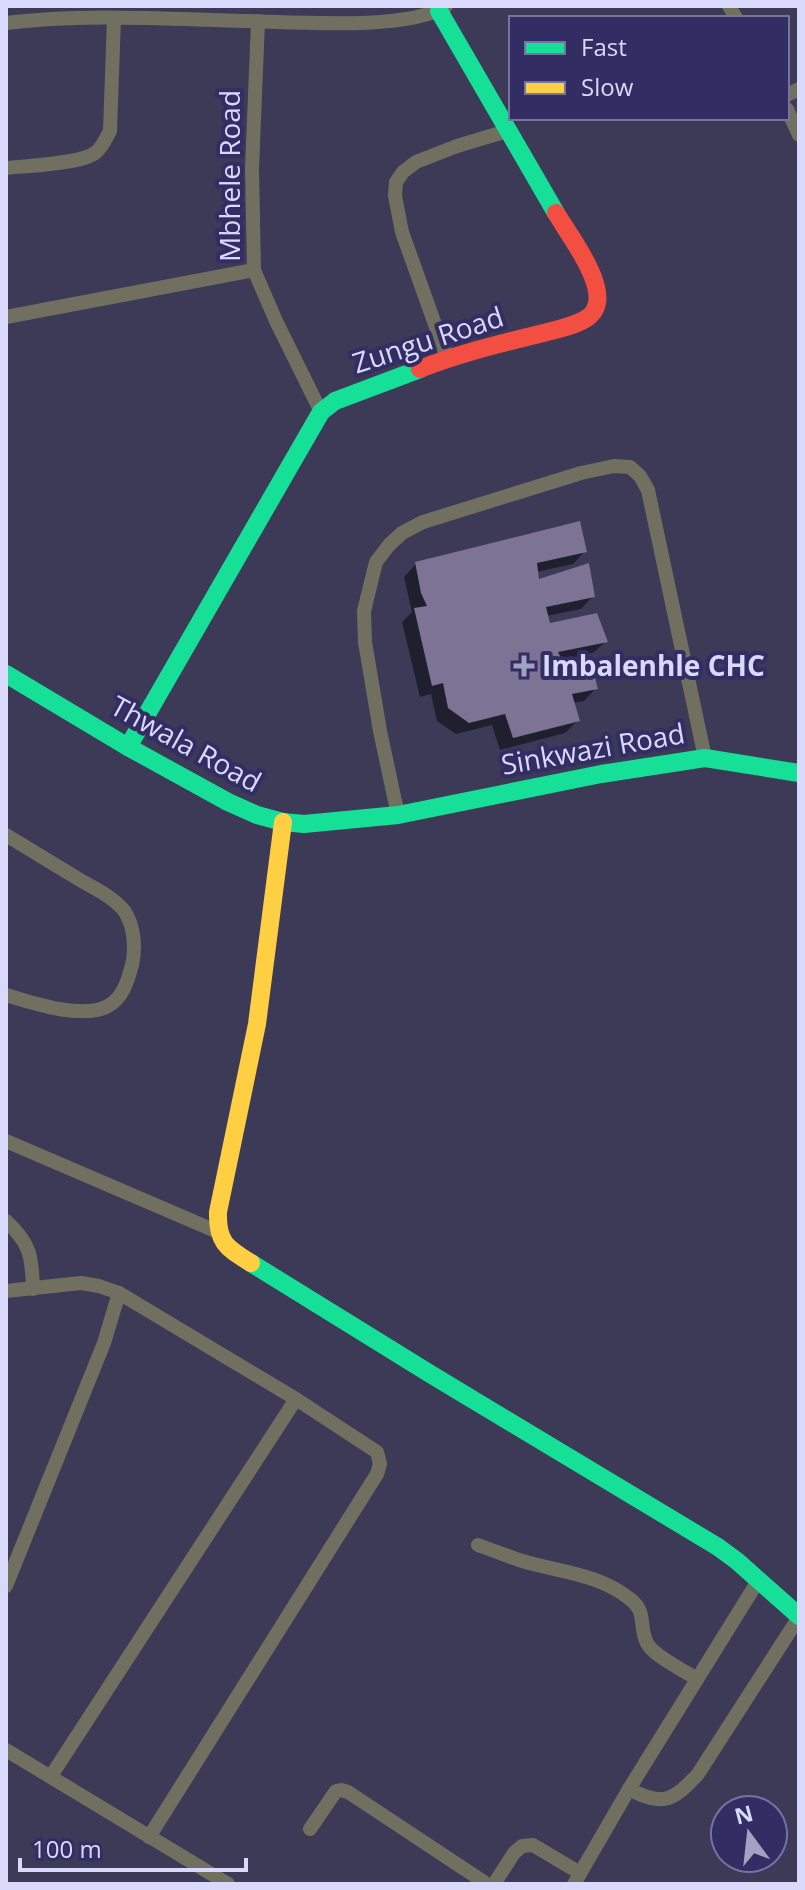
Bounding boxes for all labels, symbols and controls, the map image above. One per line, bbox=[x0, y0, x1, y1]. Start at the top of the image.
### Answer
legend bbox=[509, 16, 789, 120]
text: Fast bbox=[581, 30, 627, 63]
text: Slow bbox=[581, 70, 634, 103]
street label: Mbhele Road bbox=[210, 90, 248, 262]
street label: Zungu Road bbox=[347, 297, 508, 381]
place label: Imbalenhle CHC bbox=[542, 646, 765, 684]
marker: Imbalenhle CHC bbox=[513, 655, 535, 677]
street label: Thwala Road bbox=[104, 686, 269, 800]
street label: Sinkwazi Road bbox=[498, 713, 688, 783]
north arrow bbox=[709, 1794, 789, 1874]
text: N bbox=[731, 1797, 756, 1831]
scale bar bbox=[20, 1822, 246, 1872]
text: 100 m bbox=[32, 1832, 102, 1865]

